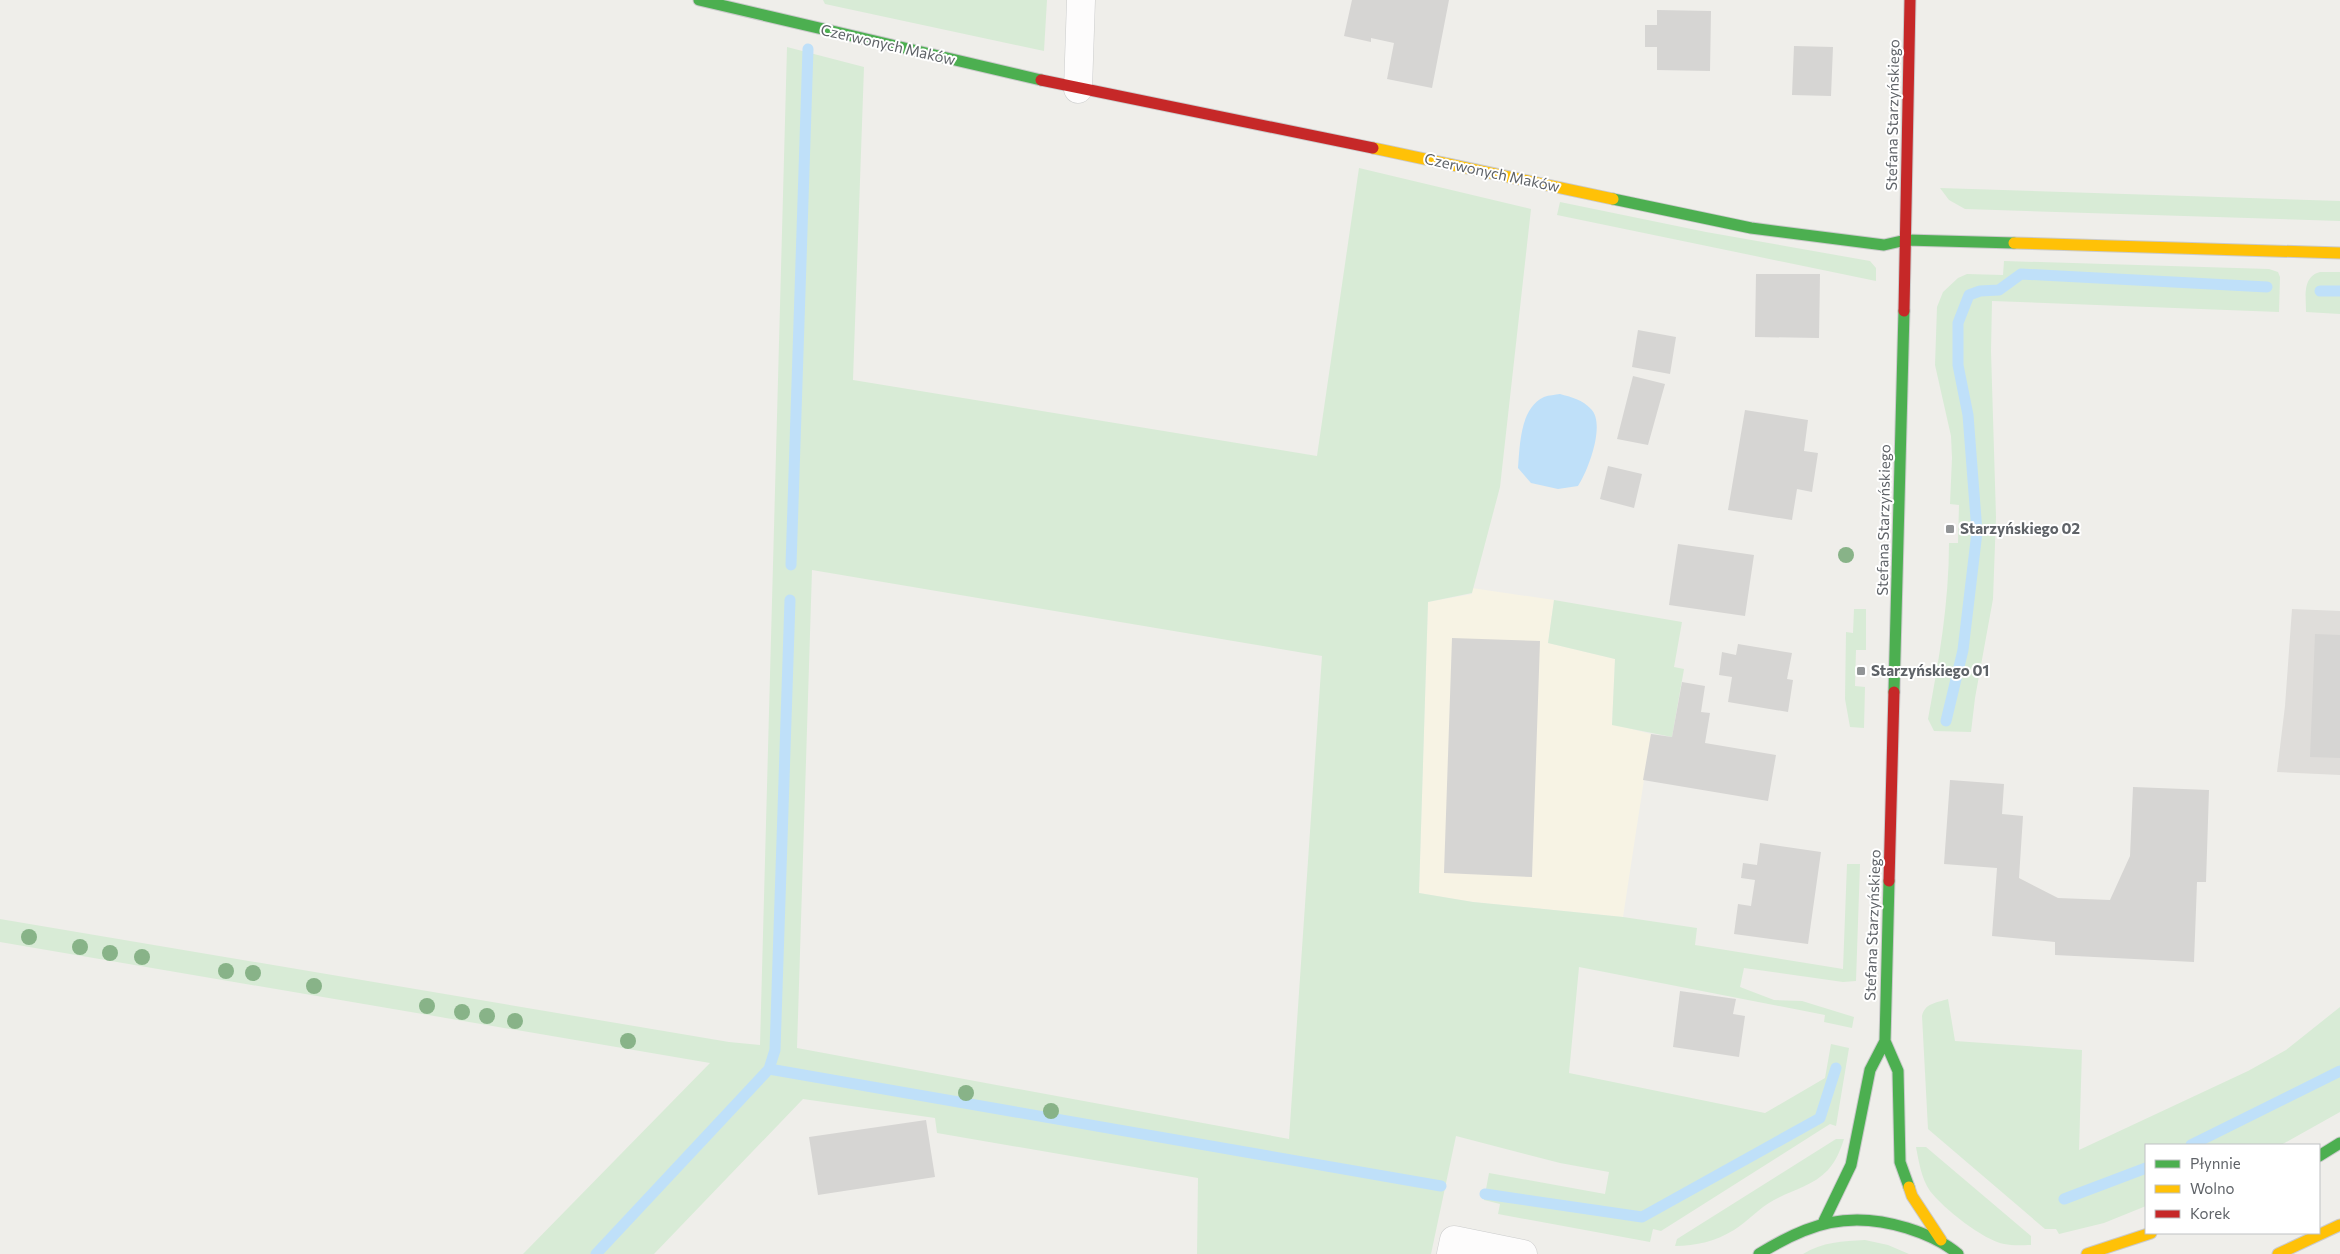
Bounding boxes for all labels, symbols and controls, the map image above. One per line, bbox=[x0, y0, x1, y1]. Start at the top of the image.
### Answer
street label: Czerwonych Maków bbox=[819, 20, 957, 68]
street label: Stefana Starzyńskiego bbox=[1882, 39, 1902, 191]
street label: Czerwonych Maków bbox=[1423, 149, 1561, 195]
street label: Stefana Starzyńskiego bbox=[1873, 444, 1893, 596]
place label: Starzyńskiego 02 bbox=[1960, 519, 2080, 537]
marker: Starzyńskiego 02 bbox=[1944, 523, 1956, 535]
place label: Starzyńskiego 01 bbox=[1871, 661, 1989, 679]
marker: Starzyńskiego 01 bbox=[1855, 665, 1867, 677]
street label: Stefana Starzyńskiego bbox=[1860, 849, 1884, 1001]
legend bbox=[2145, 1144, 2320, 1234]
text: Płynnie bbox=[2190, 1154, 2241, 1172]
text: Wolno bbox=[2190, 1179, 2235, 1197]
text: Korek bbox=[2190, 1204, 2230, 1222]

